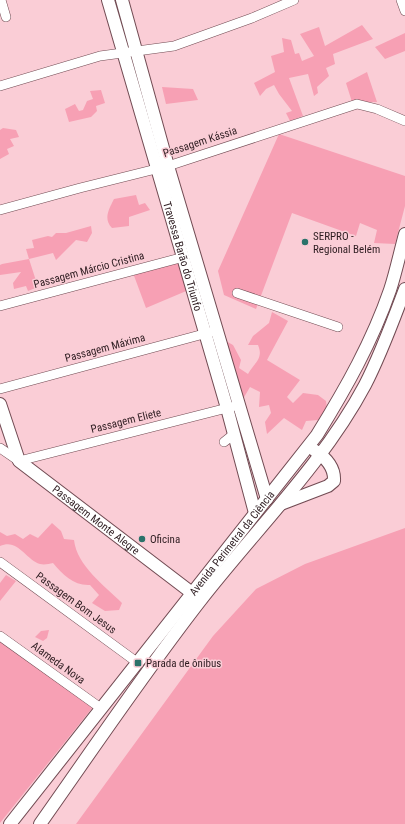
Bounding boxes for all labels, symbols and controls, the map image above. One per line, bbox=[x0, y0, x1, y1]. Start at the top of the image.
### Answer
street label: Passagem Kássia bbox=[161, 124, 239, 160]
street label: Travessa Barão do Triunfo bbox=[161, 200, 205, 313]
place label: SERPRO - Regional Belém bbox=[313, 230, 380, 256]
marker: SERPRO - Regional Belém bbox=[300, 237, 310, 247]
street label: Passagem Márcio Cristina bbox=[32, 249, 146, 291]
street label: Passagem Máxima bbox=[63, 331, 147, 365]
street label: Passagem Eliete bbox=[89, 406, 163, 436]
street label: Passagem Monte Alegre bbox=[50, 482, 142, 557]
street label: Avenida Perimetral da Ciência bbox=[186, 488, 277, 598]
place label: Oficina bbox=[150, 533, 180, 546]
marker: Oficina bbox=[137, 534, 147, 544]
street label: Passagem Bom Jesus bbox=[33, 569, 119, 637]
street label: Alameda Nova bbox=[29, 639, 87, 687]
place label: Parada de ônibus bbox=[146, 657, 221, 670]
marker: Parada de ônibus bbox=[133, 658, 143, 668]

